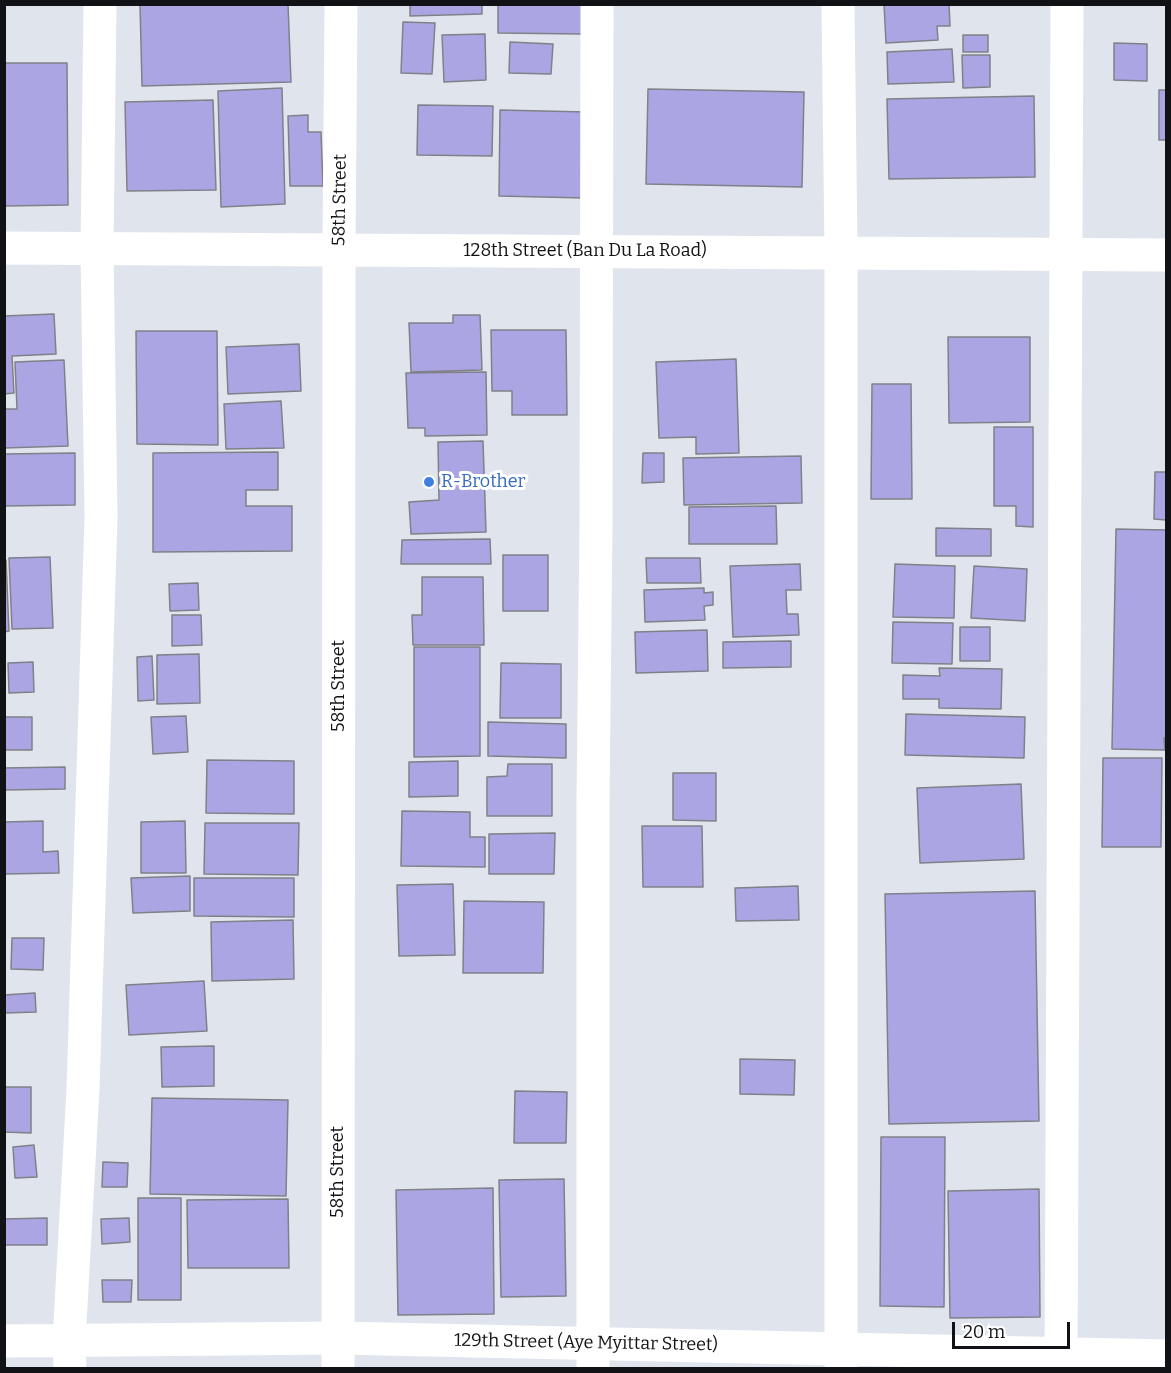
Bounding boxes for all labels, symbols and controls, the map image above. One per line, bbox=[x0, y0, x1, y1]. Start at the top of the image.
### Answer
street label: 58th Street bbox=[328, 154, 352, 246]
street label: 128th Street (Ban Du La Road) bbox=[463, 240, 707, 262]
place label: R-Brother bbox=[441, 471, 526, 493]
marker: R-Brother bbox=[422, 475, 436, 489]
street label: 58th Street bbox=[328, 640, 350, 732]
street label: 58th Street bbox=[327, 1126, 349, 1218]
scale bar bbox=[955, 1310, 1074, 1348]
text: 20 m bbox=[963, 1321, 1005, 1343]
street label: 129th Street (Aye Myittar Street) bbox=[454, 1330, 718, 1356]

